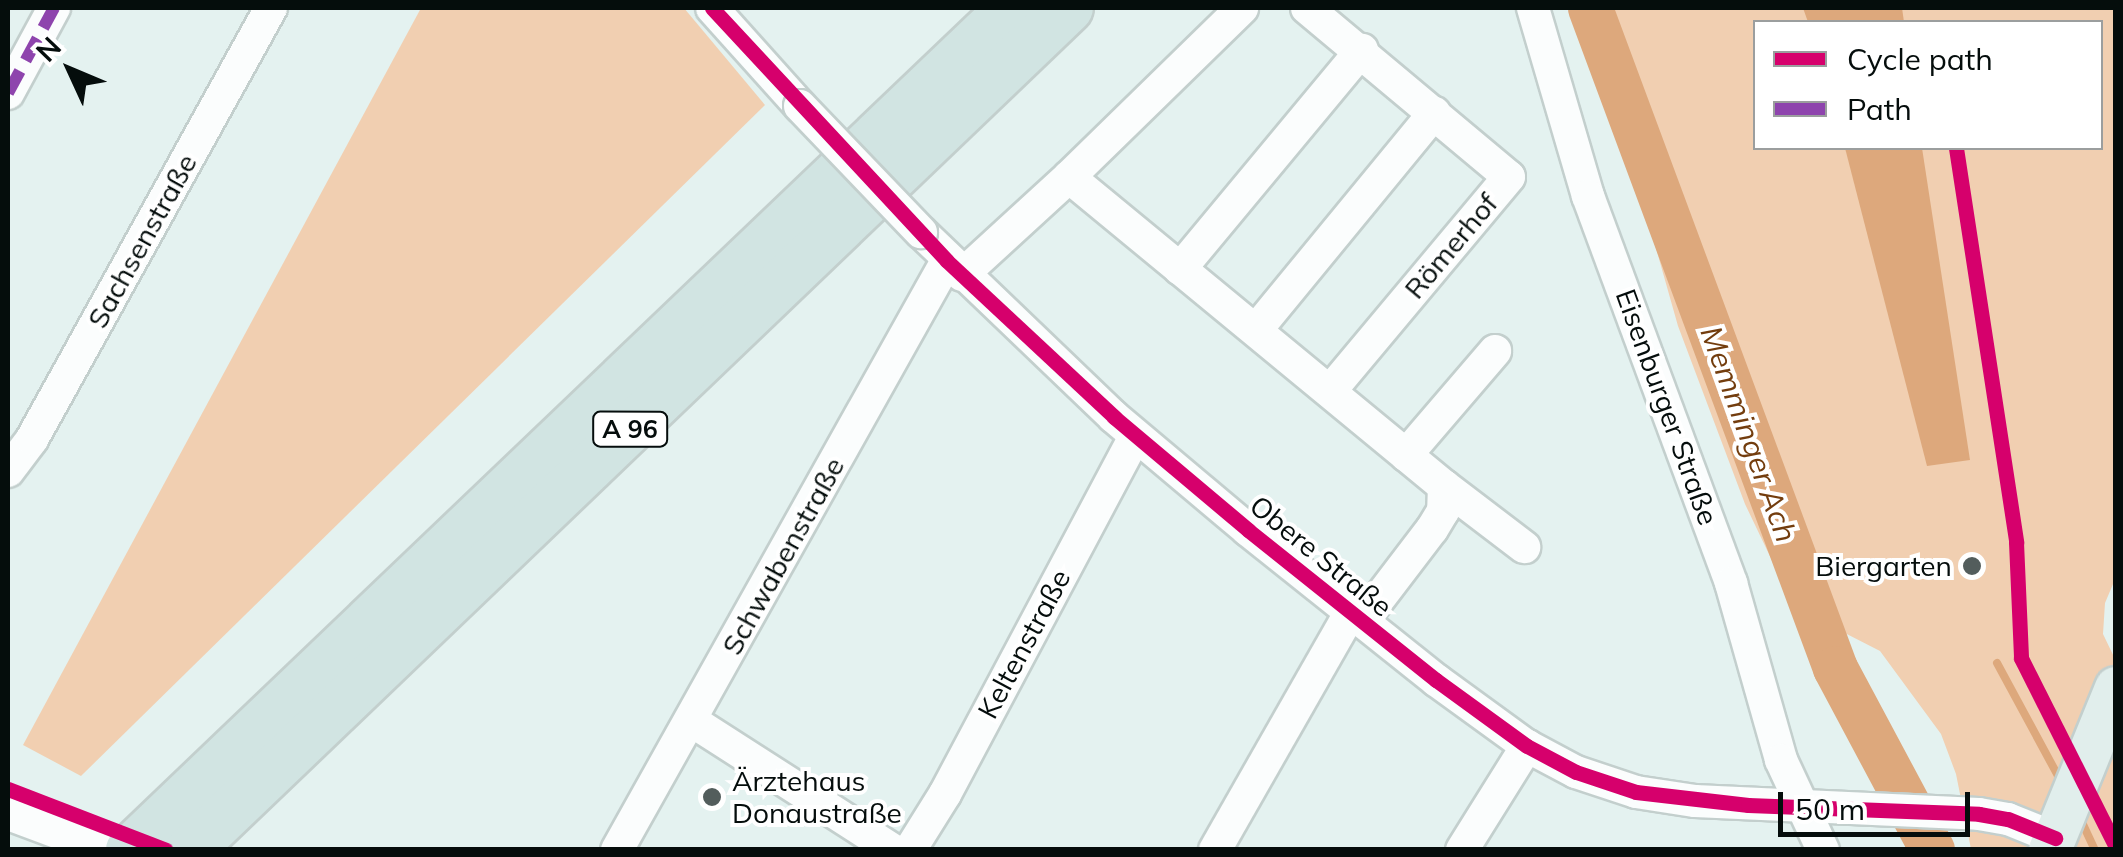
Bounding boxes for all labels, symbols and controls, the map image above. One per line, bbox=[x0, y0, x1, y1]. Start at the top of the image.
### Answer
north arrow bbox=[20, 20, 120, 120]
legend bbox=[1753, 20, 2103, 150]
text: N bbox=[28, 29, 68, 69]
text: Cycle path bbox=[1847, 40, 1993, 78]
text: Path bbox=[1847, 90, 1912, 128]
street label: Sachsenstraße bbox=[80, 148, 204, 334]
street label: Römerhof bbox=[1397, 187, 1505, 305]
street label: Eisenburger Straße bbox=[1609, 285, 1725, 529]
water label: Memminger Ach bbox=[1693, 321, 1805, 547]
road number: A 96 bbox=[590, 409, 670, 449]
street label: Schwabenstraße bbox=[715, 452, 851, 660]
street label: Obere Straße bbox=[1243, 488, 1399, 624]
place label: Biergarten bbox=[1815, 549, 1952, 583]
marker: Biergarten bbox=[1961, 555, 1983, 577]
street label: Keltenstraße bbox=[971, 564, 1077, 724]
place label: Ärztehaus Donaustraße bbox=[732, 764, 902, 830]
scale bar bbox=[1783, 772, 1976, 834]
marker: Ärztehaus Donaustraße bbox=[701, 786, 723, 808]
text: 50 m bbox=[1795, 790, 1865, 828]

